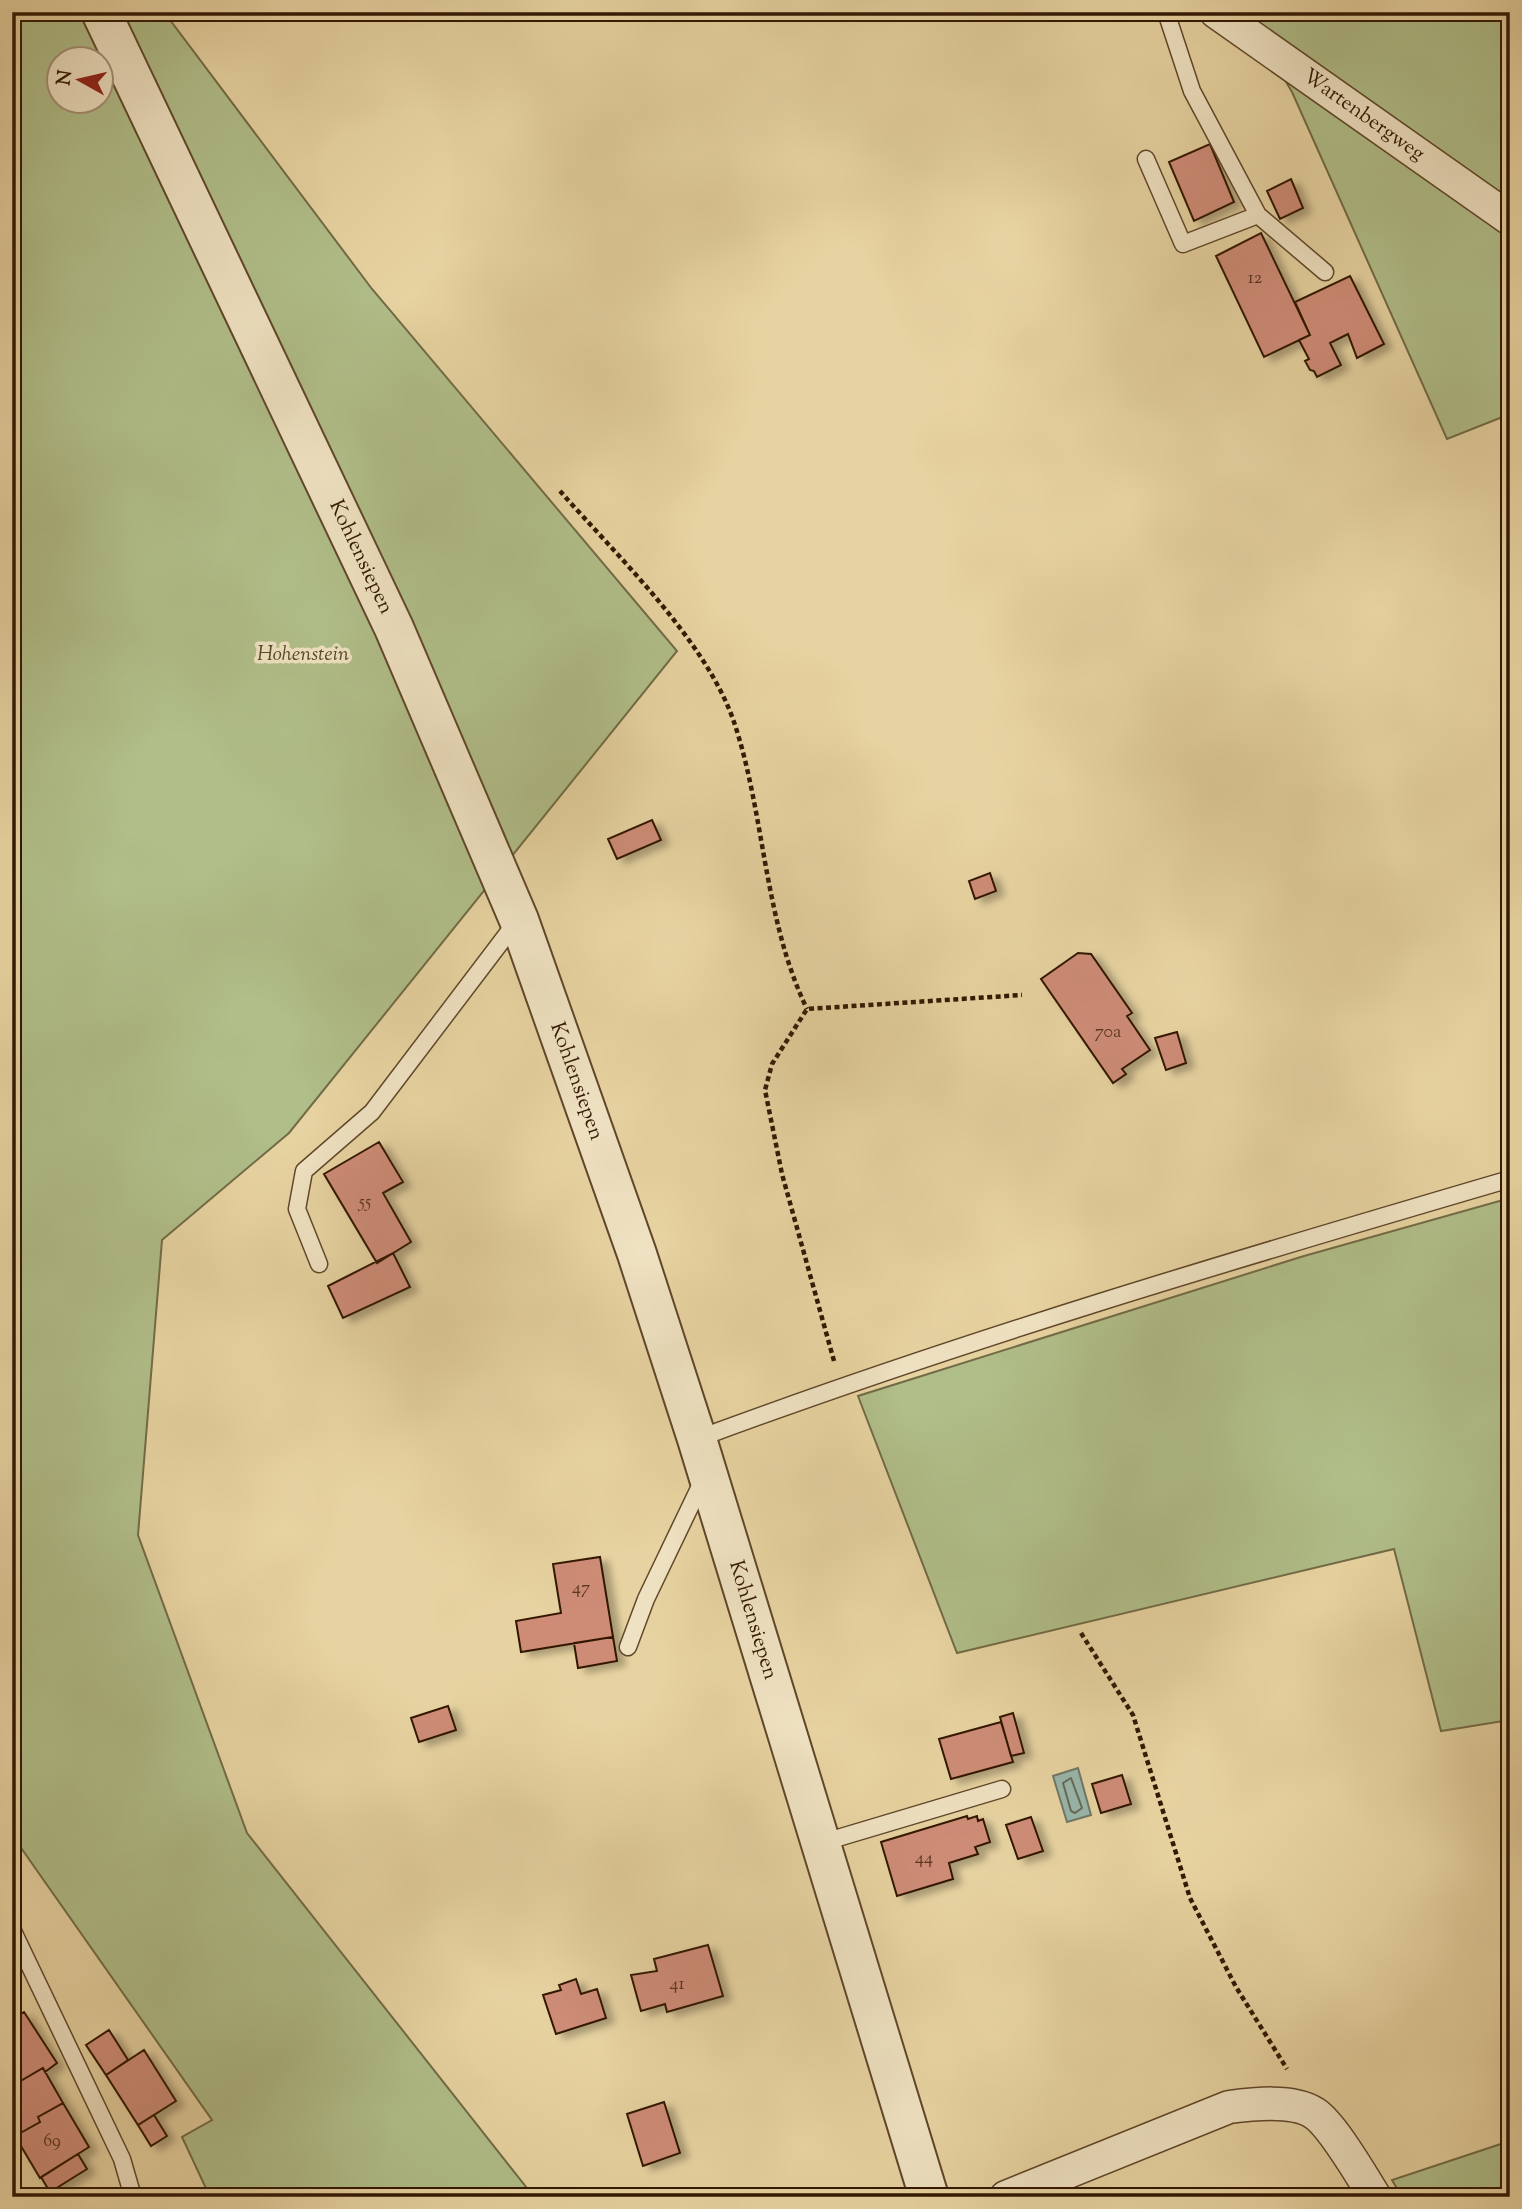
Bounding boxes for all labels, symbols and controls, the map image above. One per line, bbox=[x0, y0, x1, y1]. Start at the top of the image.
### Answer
north arrow bbox=[46, 46, 116, 116]
street label: Wartenbergweg bbox=[1296, 62, 1430, 169]
text: N bbox=[51, 69, 80, 87]
house number: 12 bbox=[1248, 266, 1263, 292]
street label: Kohlensiepen bbox=[320, 495, 400, 620]
park label: Hohenstein bbox=[257, 640, 349, 670]
street label: Kohlensiepen bbox=[541, 1018, 611, 1145]
house number: 70a bbox=[1095, 1020, 1121, 1046]
house number: 55 bbox=[358, 1190, 371, 1216]
street label: Kohlensiepen bbox=[720, 1557, 785, 1684]
house number: 47 bbox=[572, 1576, 590, 1602]
house number: 44 bbox=[915, 1846, 933, 1872]
house number: 41 bbox=[669, 1972, 685, 1998]
house number: 69 bbox=[43, 2129, 61, 2155]

